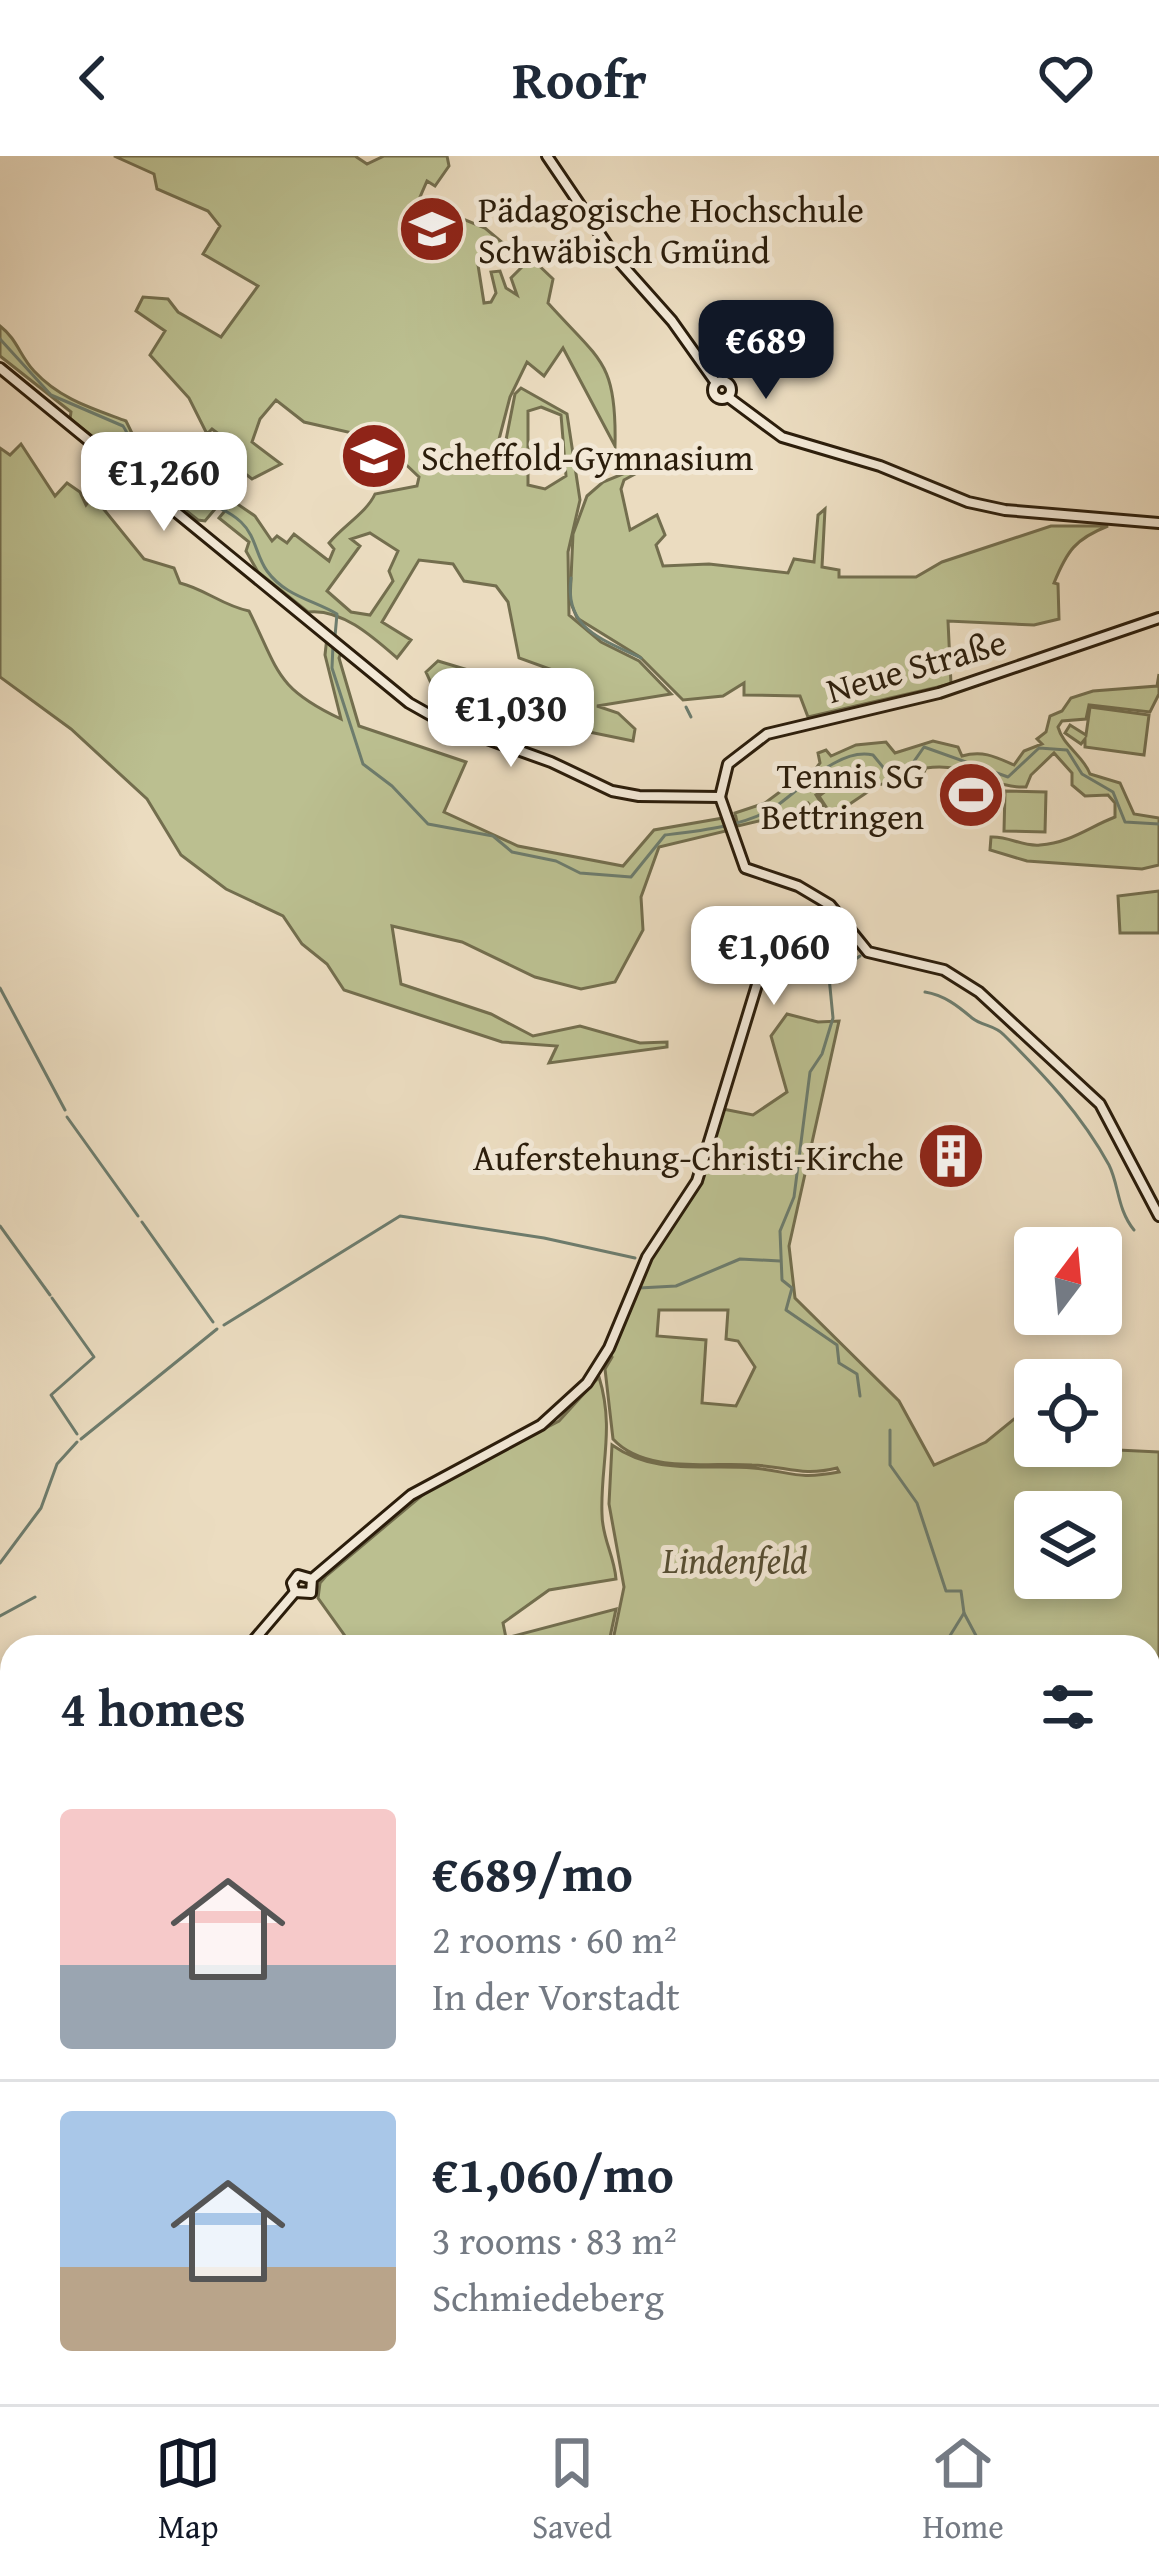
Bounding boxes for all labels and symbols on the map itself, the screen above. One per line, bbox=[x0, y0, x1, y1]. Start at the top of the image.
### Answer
place label: Pädagogische Hochschule Schwäbisch Gmünd bbox=[478, 182, 864, 276]
school or university icon: Pädagogische Hochschule Schwäbisch Gmünd bbox=[397, 194, 467, 264]
pin: €689 bbox=[695, 300, 837, 402]
school or university icon: Scheffold-Gymnasium bbox=[339, 421, 409, 491]
place label: Scheffold-Gymnasium bbox=[421, 430, 753, 483]
pin: €1,260 bbox=[66, 432, 262, 534]
street label: Neue Straße bbox=[820, 614, 1012, 716]
pin: €1,030 bbox=[413, 668, 609, 770]
place label: Tennis SG Bettringen bbox=[761, 748, 924, 842]
sports icon: Tennis SG Bettringen bbox=[936, 760, 1006, 830]
pin: €1,060 bbox=[676, 906, 872, 1008]
building icon: Auferstehung-Christi-Kirche bbox=[916, 1121, 986, 1191]
place label: Auferstehung-Christi-Kirche bbox=[473, 1130, 904, 1183]
north arrow bbox=[1014, 1227, 1122, 1335]
park label: Lindenfeld bbox=[661, 1533, 808, 1586]

